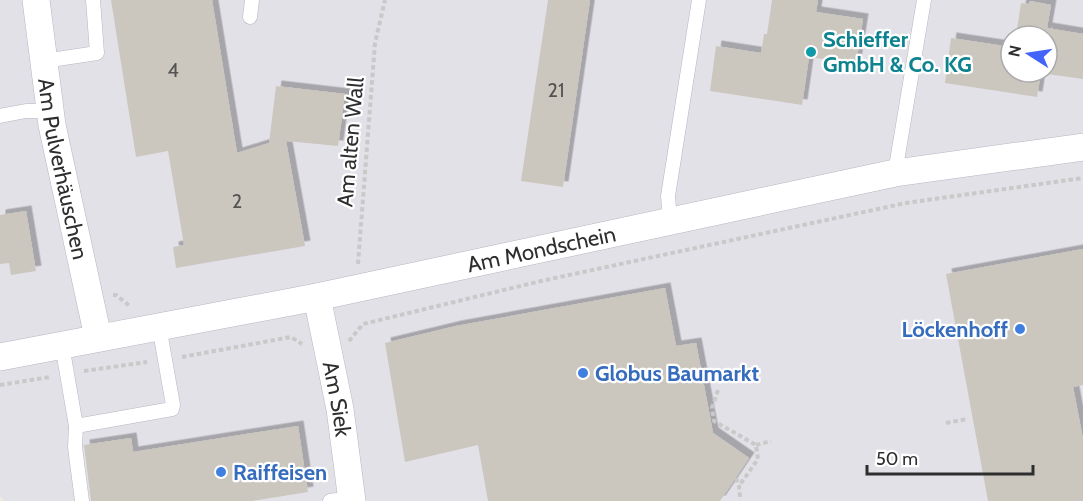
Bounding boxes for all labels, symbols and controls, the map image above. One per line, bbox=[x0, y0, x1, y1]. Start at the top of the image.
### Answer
north arrow bbox=[999, 24, 1059, 84]
place label: Schieffer GmbH & Co. KG bbox=[823, 26, 972, 78]
text: N bbox=[1004, 43, 1025, 58]
marker: Schieffer GmbH & Co. KG bbox=[804, 45, 818, 59]
house number: 4 bbox=[167, 58, 179, 82]
street label: Am alten Wall bbox=[331, 75, 370, 208]
street label: Am Pulverhäuschen bbox=[32, 77, 94, 262]
house number: 21 bbox=[548, 78, 565, 102]
house number: 2 bbox=[232, 189, 242, 213]
street label: Am Mondschein bbox=[465, 220, 618, 278]
place label: Löckenhoff bbox=[901, 316, 1009, 343]
marker: Löckenhoff bbox=[1013, 322, 1027, 336]
street label: Am Siek bbox=[317, 359, 357, 439]
place label: Globus Baumarkt bbox=[595, 360, 759, 387]
marker: Globus Baumarkt bbox=[576, 366, 590, 380]
scale bar bbox=[867, 438, 1034, 476]
text: 50 m bbox=[876, 448, 918, 470]
place label: Raiffeisen bbox=[233, 459, 327, 486]
marker: Raiffeisen bbox=[214, 465, 228, 479]

